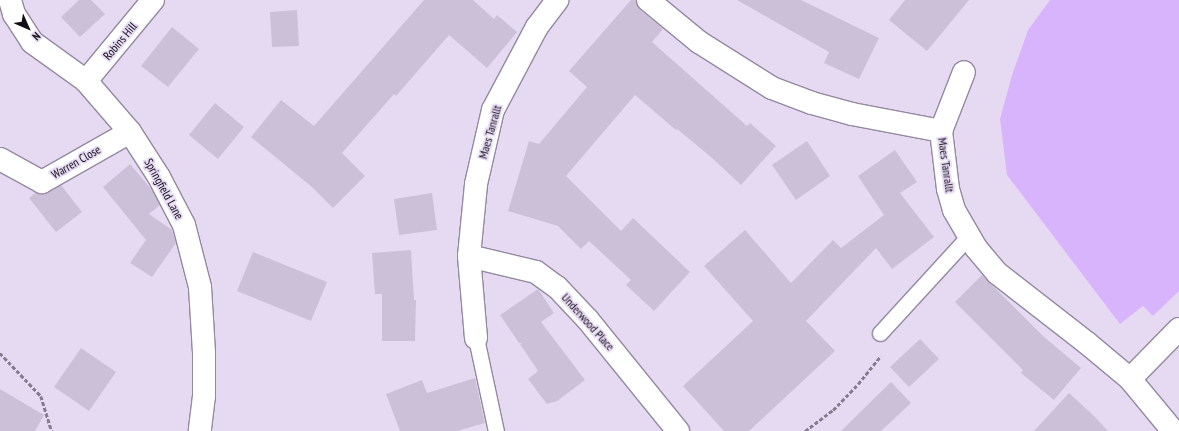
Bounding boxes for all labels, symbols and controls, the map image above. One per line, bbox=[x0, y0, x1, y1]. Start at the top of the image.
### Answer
north arrow bbox=[8, 8, 48, 48]
street label: Robins Hill bbox=[100, 19, 140, 63]
text: N bbox=[29, 29, 44, 44]
street label: Maes Tanrallt bbox=[475, 103, 505, 161]
street label: Maes Tanrallt bbox=[935, 137, 957, 193]
street label: Warren Close bbox=[49, 142, 103, 182]
street label: Springfield Lane bbox=[141, 156, 187, 222]
street label: Underwood Place bbox=[559, 290, 617, 354]

